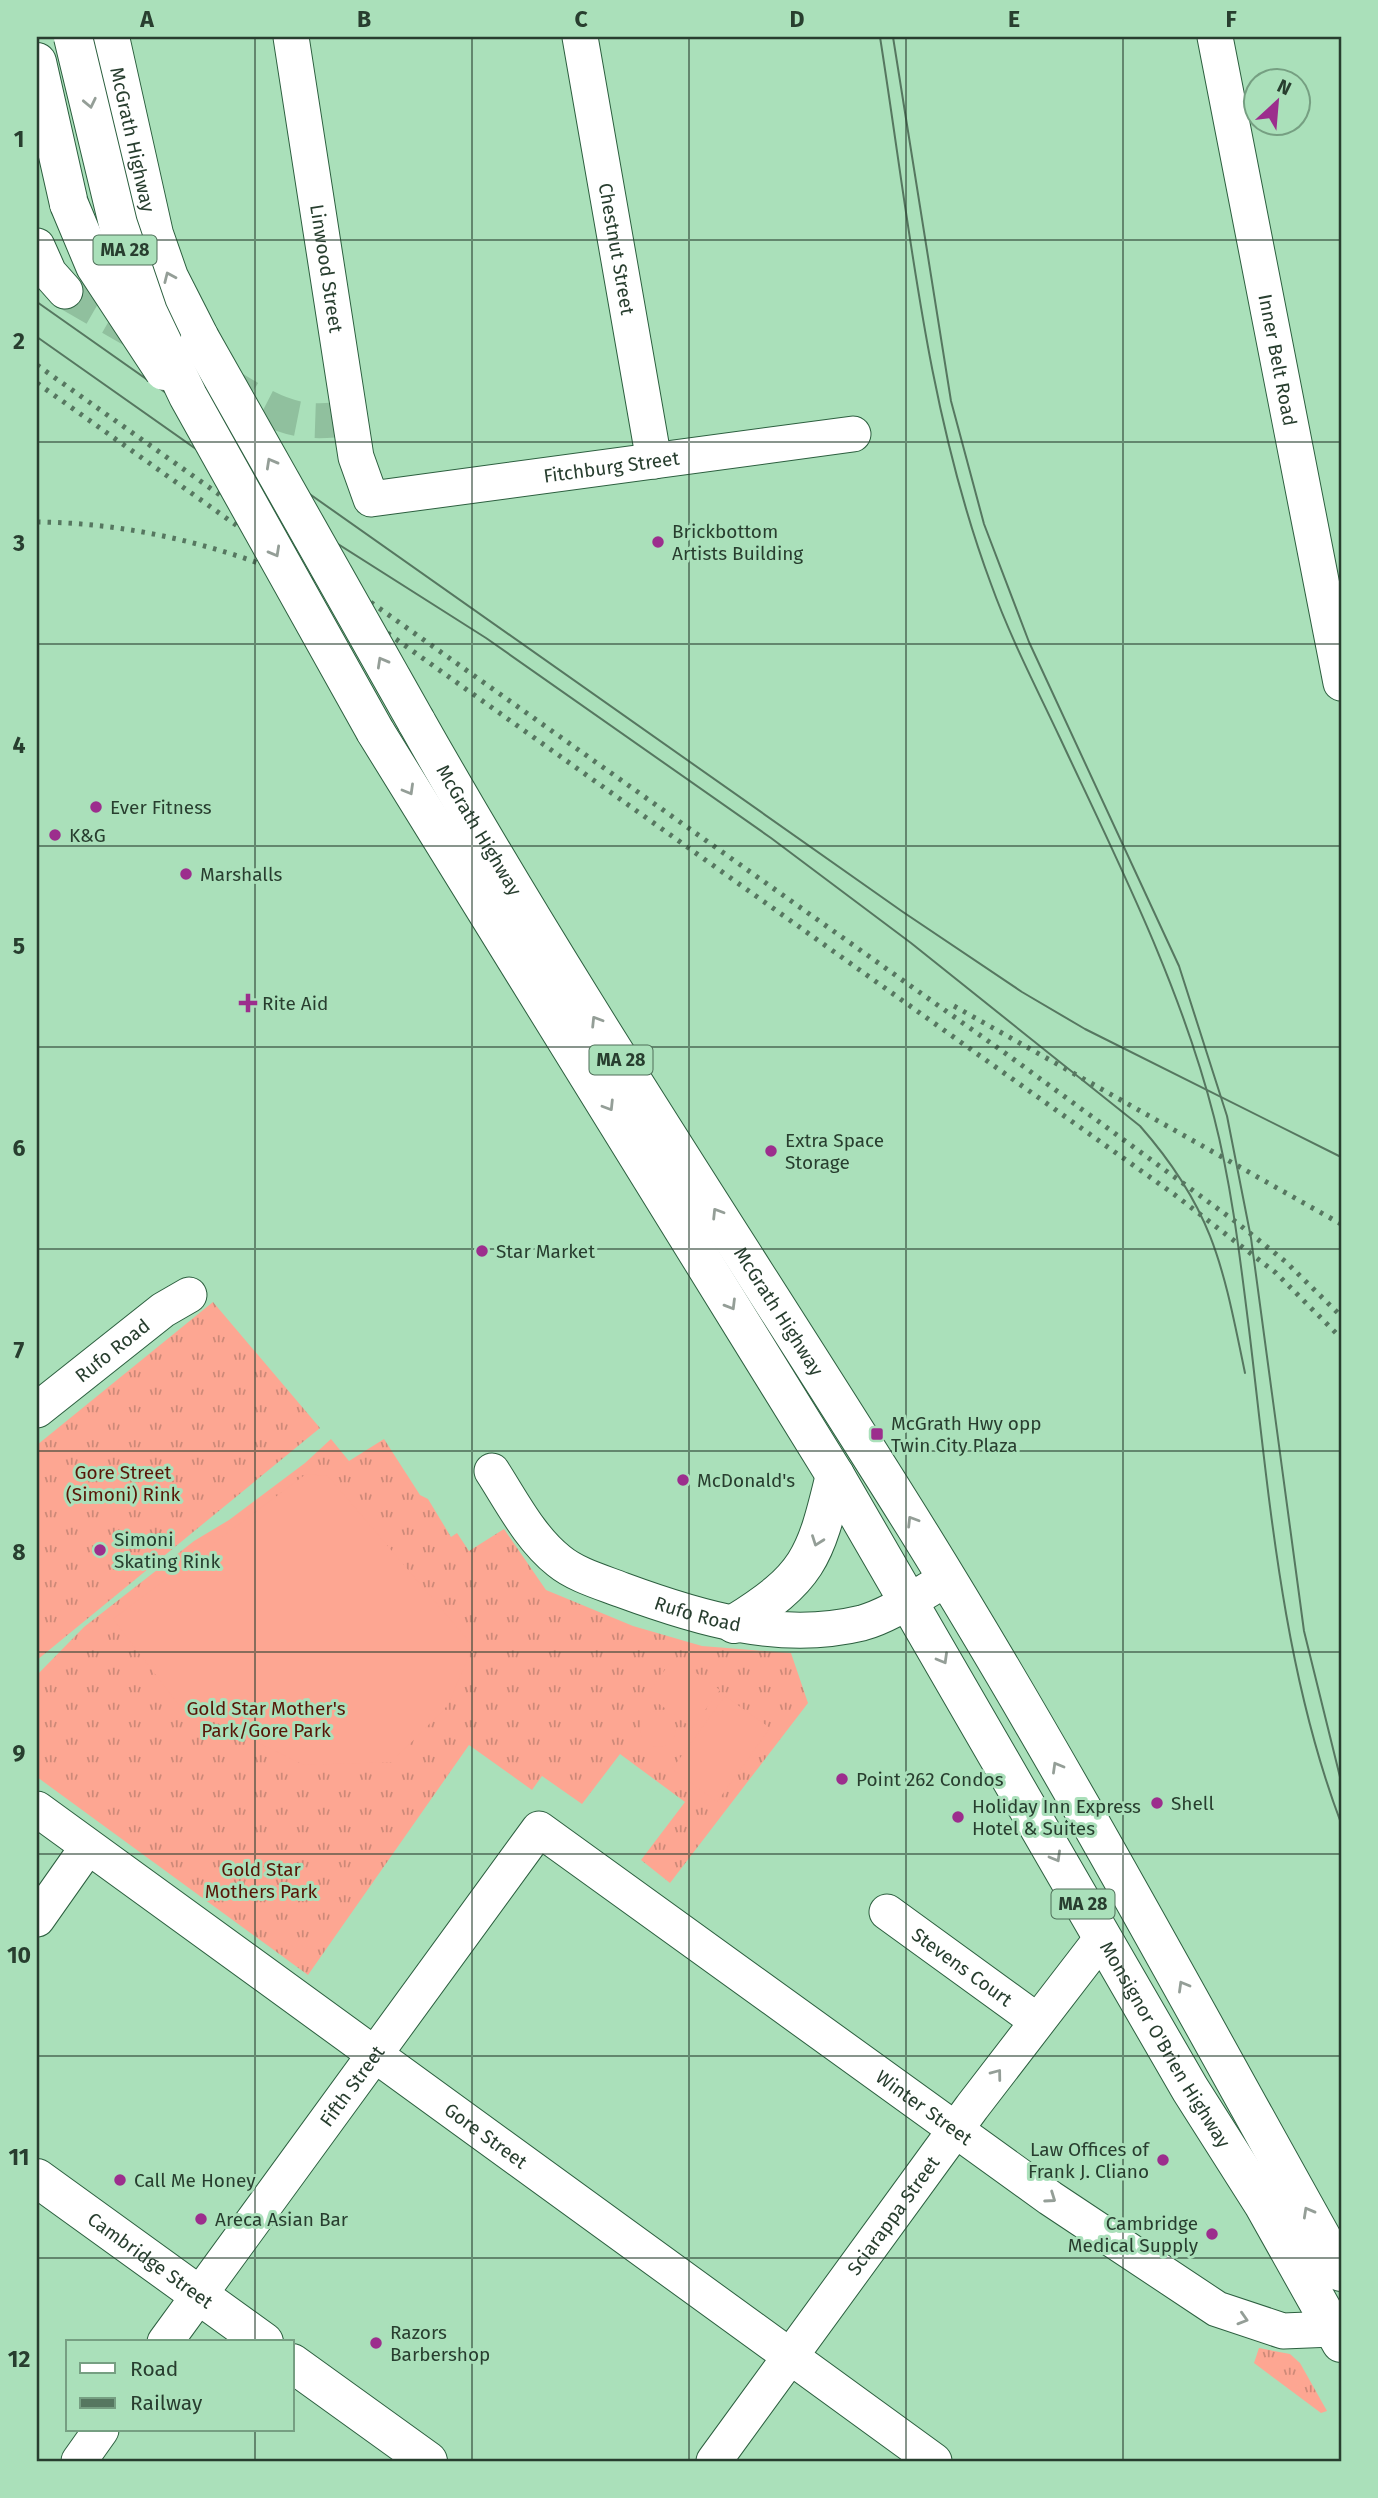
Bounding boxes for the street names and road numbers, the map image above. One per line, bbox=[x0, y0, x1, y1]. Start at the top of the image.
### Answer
street label: McGrath Highway bbox=[106, 65, 160, 215]
street label: Chestnut Street bbox=[594, 181, 640, 317]
street label: Linwood Street bbox=[305, 202, 348, 334]
road number: MA 28 bbox=[94, 236, 156, 264]
street label: Inner Belt Road bbox=[1254, 292, 1302, 428]
street label: Fitchburg Street bbox=[542, 446, 681, 487]
street label: McGrath Highway bbox=[432, 760, 527, 900]
road number: MA 28 bbox=[590, 1045, 652, 1074]
street label: McGrath Highway bbox=[729, 1243, 829, 1380]
street label: Rufo Road bbox=[70, 1314, 154, 1387]
street label: Rufo Road bbox=[652, 1591, 743, 1636]
road number: MA 28 bbox=[1052, 1890, 1114, 1918]
street label: Stevens Court bbox=[908, 1923, 1017, 2011]
street label: Monsignor O'Brien Highway bbox=[1095, 1937, 1236, 2152]
street label: Fifth Street bbox=[314, 2041, 389, 2131]
street label: Winter Street bbox=[872, 2065, 977, 2150]
street label: Gore Street bbox=[440, 2098, 532, 2173]
street label: Sciarappa Street bbox=[842, 2151, 944, 2279]
street label: Cambridge Street bbox=[83, 2207, 218, 2313]

